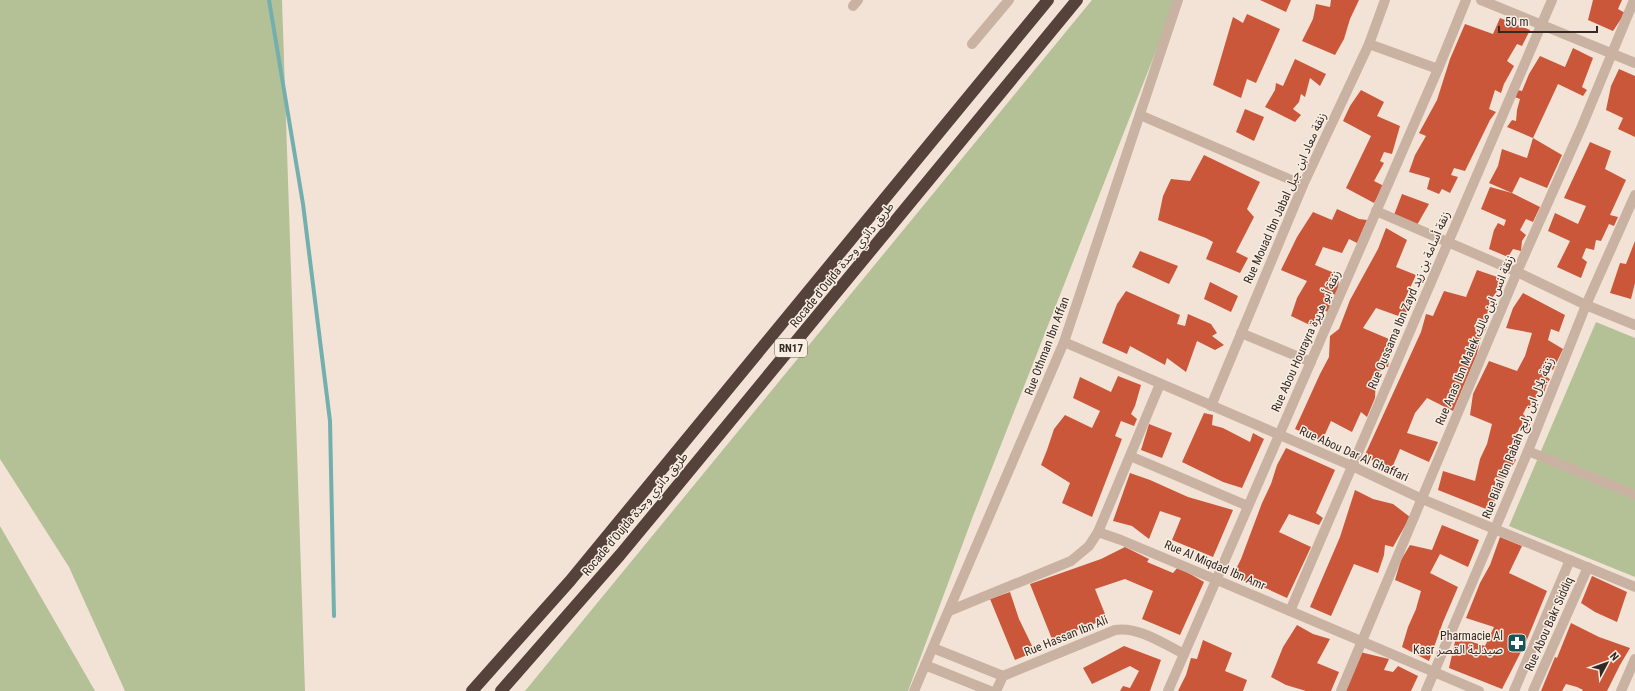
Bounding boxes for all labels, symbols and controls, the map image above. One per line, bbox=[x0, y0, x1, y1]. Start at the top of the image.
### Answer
scale bar bbox=[1499, 8, 1597, 34]
text: 50 m bbox=[1505, 15, 1529, 29]
street label: Rue Mouad Ibn Jabal زنقة معاد ابن جبل bbox=[1241, 110, 1329, 286]
street label: Rocade d'Oujda طريق دائري وجدة bbox=[787, 200, 899, 332]
street label: Rue Oussama Ibn Zayd زنقة أسامة بن زيد bbox=[1365, 209, 1453, 391]
street label: Rue Anas Ibn Malek زنقة انس ابن مالك bbox=[1433, 253, 1517, 427]
street label: Rue Abou Hourayra زنقة أبو هريرة bbox=[1268, 268, 1344, 414]
street label: Rue Othman Ibn Affan bbox=[1022, 295, 1072, 397]
road number: RN17 bbox=[775, 339, 807, 357]
street label: Rue Bilal Ibn Rabah زنقة بلال ابن رابح bbox=[1479, 355, 1559, 521]
street label: Rue Abou Dar Al Ghaffari bbox=[1297, 424, 1411, 484]
street label: Rocade d'Oujda طريق دائري وجدة bbox=[579, 449, 693, 580]
street label: Rue Al Miqdad Ibn Amr bbox=[1162, 537, 1268, 593]
street label: Rue Abou Bakr Siddiq bbox=[1522, 575, 1576, 673]
street label: Rue Hassan Ibn Ali bbox=[1022, 613, 1110, 659]
place label: Pharmacie Al Kasr صيدلية القصر bbox=[1413, 629, 1503, 657]
pharmacy icon: Pharmacie Al Kasr صيدلية القصر bbox=[1506, 632, 1528, 654]
north arrow bbox=[1587, 643, 1627, 683]
text: N bbox=[1607, 650, 1621, 664]

